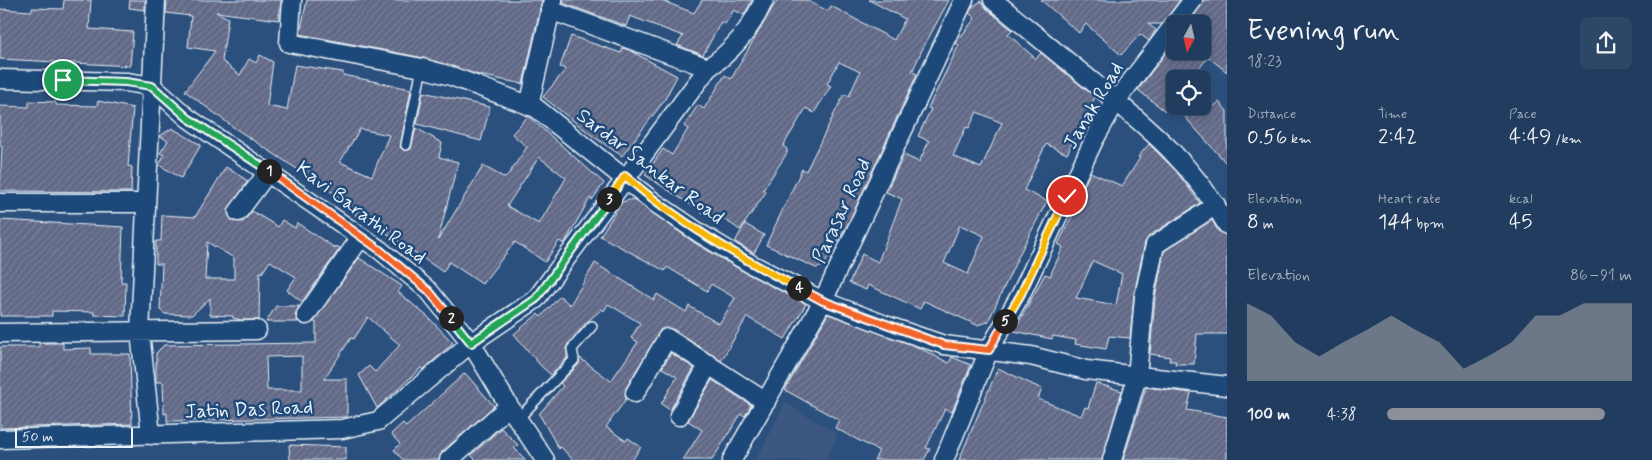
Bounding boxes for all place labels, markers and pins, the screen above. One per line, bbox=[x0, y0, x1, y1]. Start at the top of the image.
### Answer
pin bbox=[42, 59, 84, 101]
pin: 1 bbox=[256, 158, 282, 184]
pin bbox=[1046, 175, 1088, 217]
pin: 3 bbox=[596, 186, 622, 212]
pin: 4 bbox=[786, 276, 812, 300]
pin: 2 bbox=[438, 306, 464, 330]
pin: 5 bbox=[992, 308, 1018, 334]

